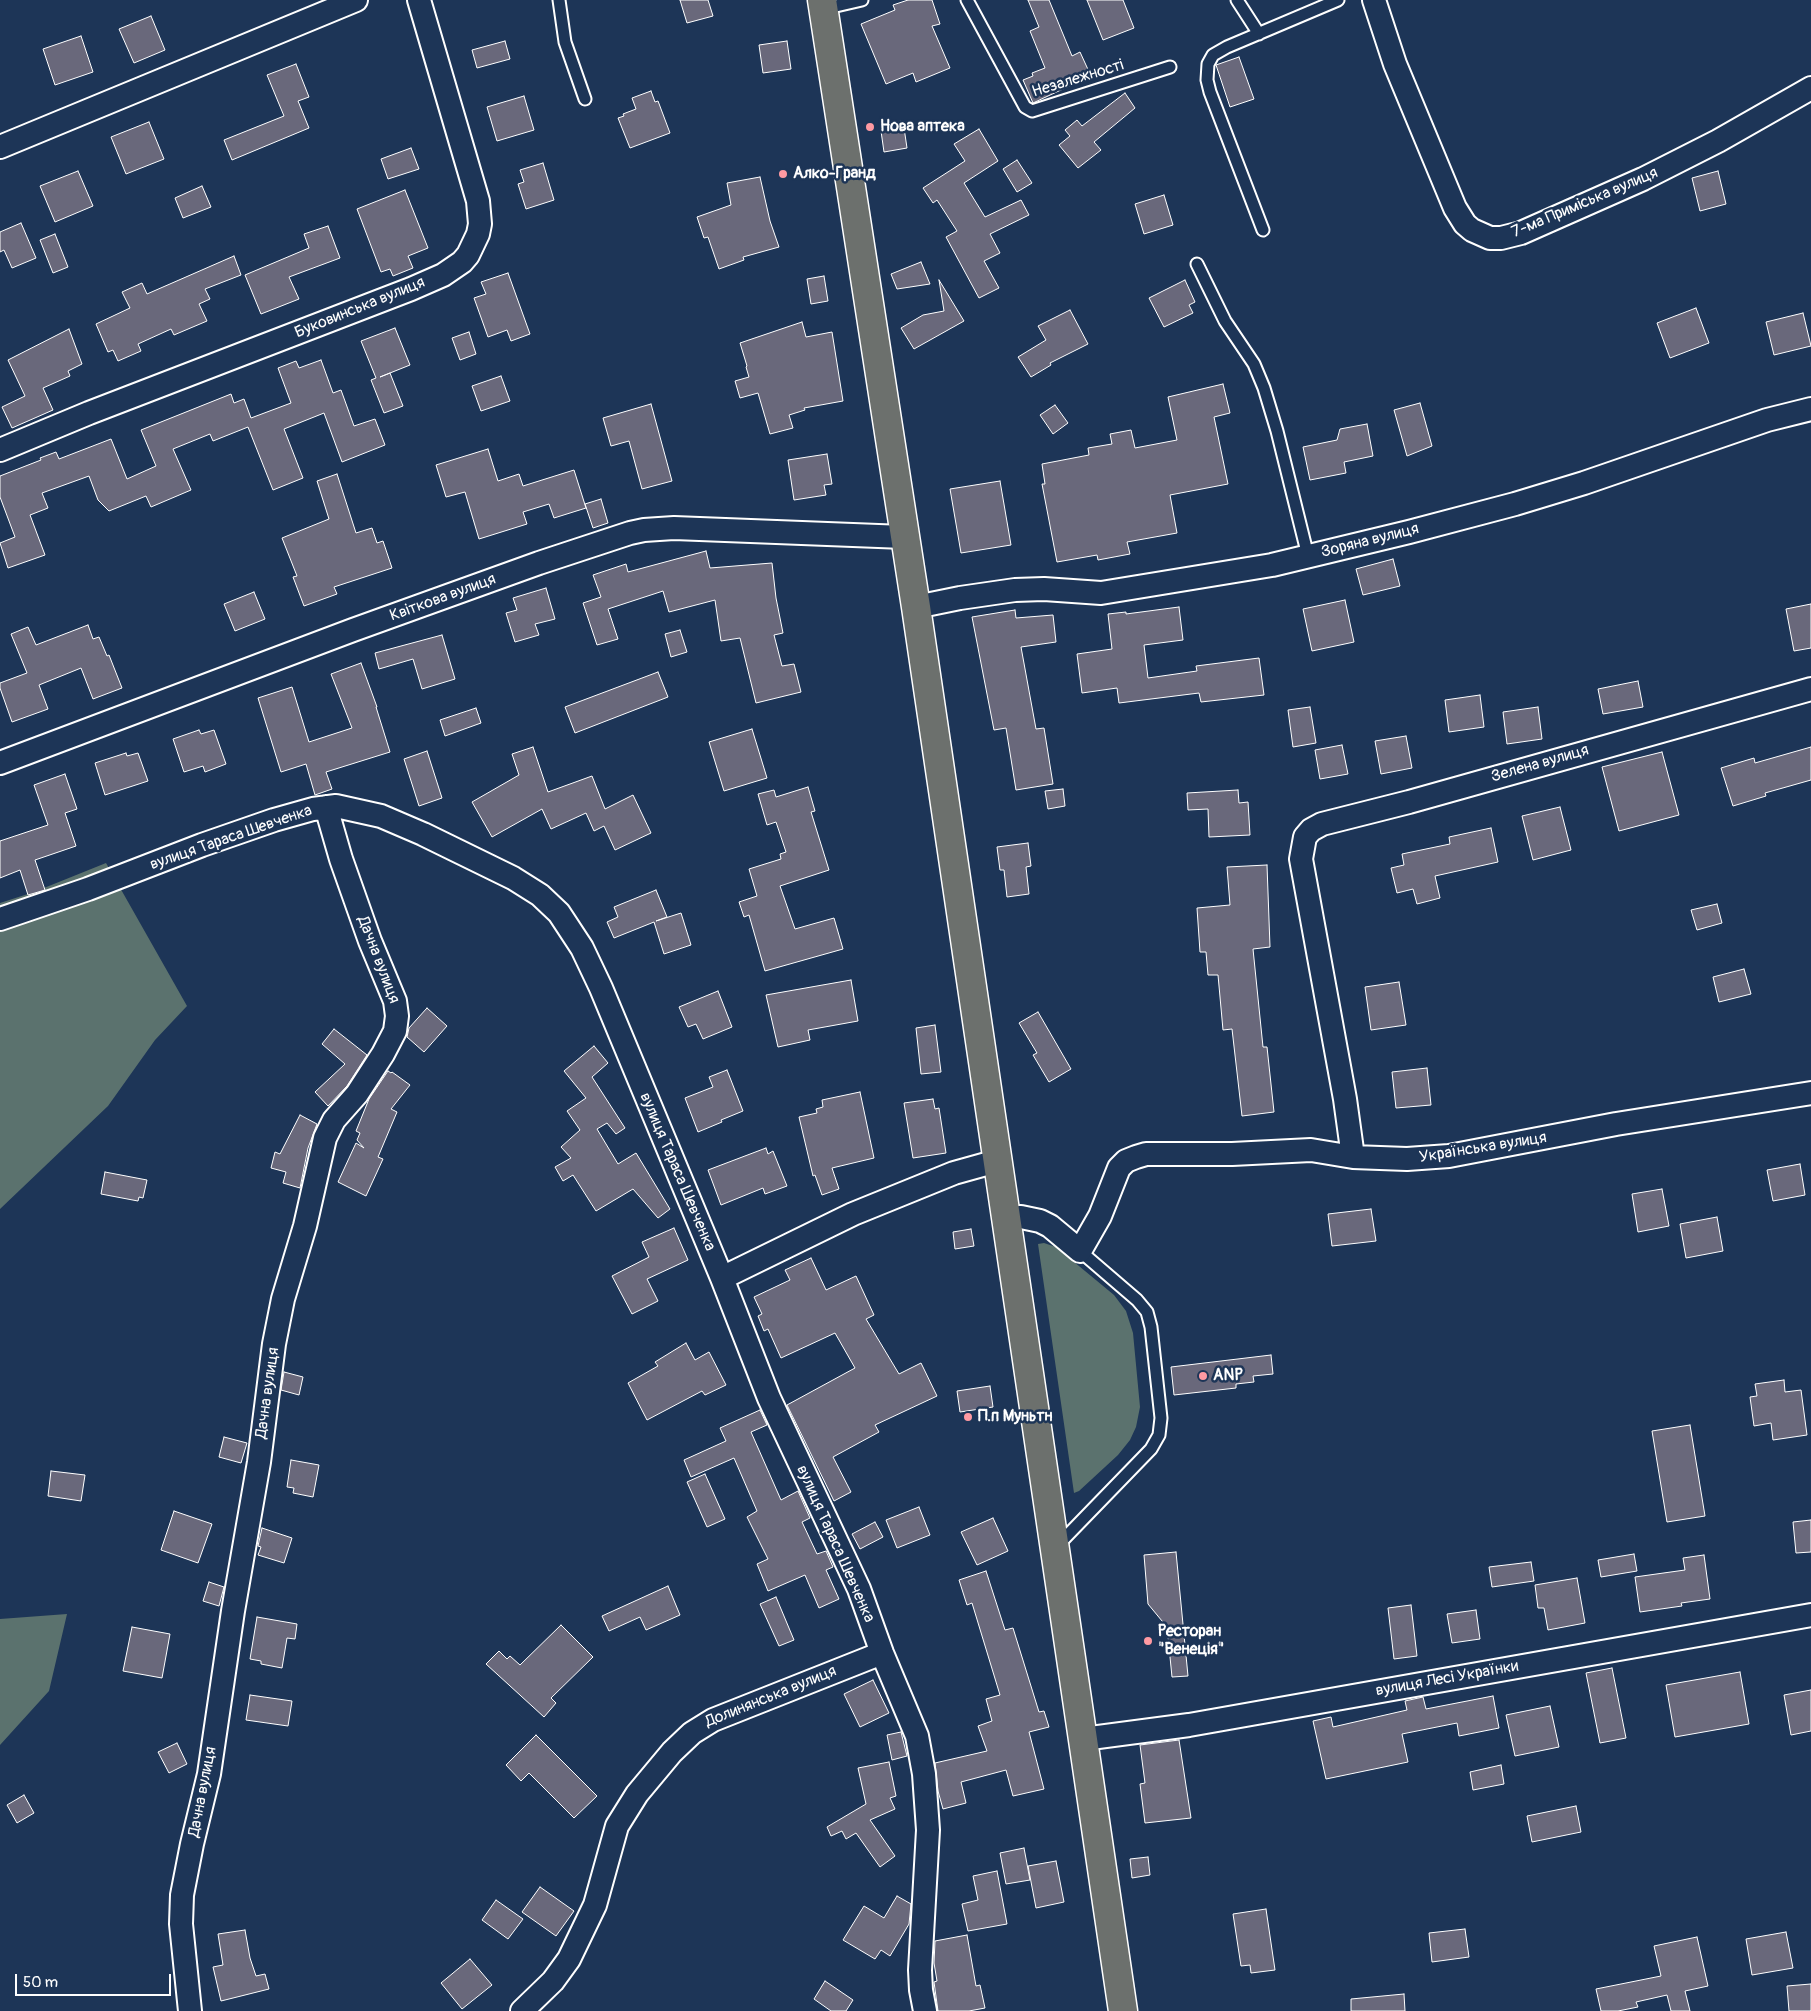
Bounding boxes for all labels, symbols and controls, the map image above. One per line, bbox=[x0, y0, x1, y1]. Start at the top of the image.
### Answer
street label: Незалежності bbox=[1030, 56, 1126, 102]
place label: Нова аптека bbox=[880, 117, 965, 137]
marker: Нова аптека bbox=[864, 121, 876, 133]
place label: Алко-Гранд bbox=[793, 164, 876, 184]
street label: 7-ма Приміська вулиця bbox=[1509, 164, 1661, 242]
marker: Алко-Гранд bbox=[777, 168, 789, 180]
street label: Буковинська вулиця bbox=[292, 273, 428, 343]
street label: Зоряна вулиця bbox=[1319, 520, 1421, 562]
street label: Квіткова вулиця bbox=[387, 570, 499, 626]
street label: Зелена вулиця bbox=[1489, 741, 1591, 787]
street label: вулиця Тараса Шевченка bbox=[147, 801, 315, 875]
street label: Дачна вулиця bbox=[353, 914, 403, 1006]
street label: вулиця Тараса Шевченка bbox=[635, 1090, 719, 1254]
street label: Українська вулиця bbox=[1418, 1128, 1548, 1168]
street label: Дачна вулиця bbox=[252, 1346, 284, 1440]
place label: ANP bbox=[1213, 1366, 1243, 1386]
marker: ANP bbox=[1197, 1370, 1209, 1382]
place label: П.п Муньтн bbox=[978, 1407, 1052, 1427]
marker: П.п Муньтн bbox=[962, 1411, 974, 1423]
street label: вулиця Тараса Шевченка bbox=[792, 1462, 878, 1626]
place label: Ресторан "Венеція" bbox=[1158, 1622, 1224, 1660]
marker: Ресторан "Венеція" bbox=[1142, 1635, 1154, 1647]
street label: вулиця Лесі Українки bbox=[1374, 1657, 1520, 1701]
street label: Долинянська вулиця bbox=[703, 1662, 839, 1732]
street label: Дачна вулиця bbox=[185, 1745, 221, 1839]
scale bar bbox=[18, 1964, 174, 1996]
text: 50 m bbox=[23, 1973, 58, 1992]

